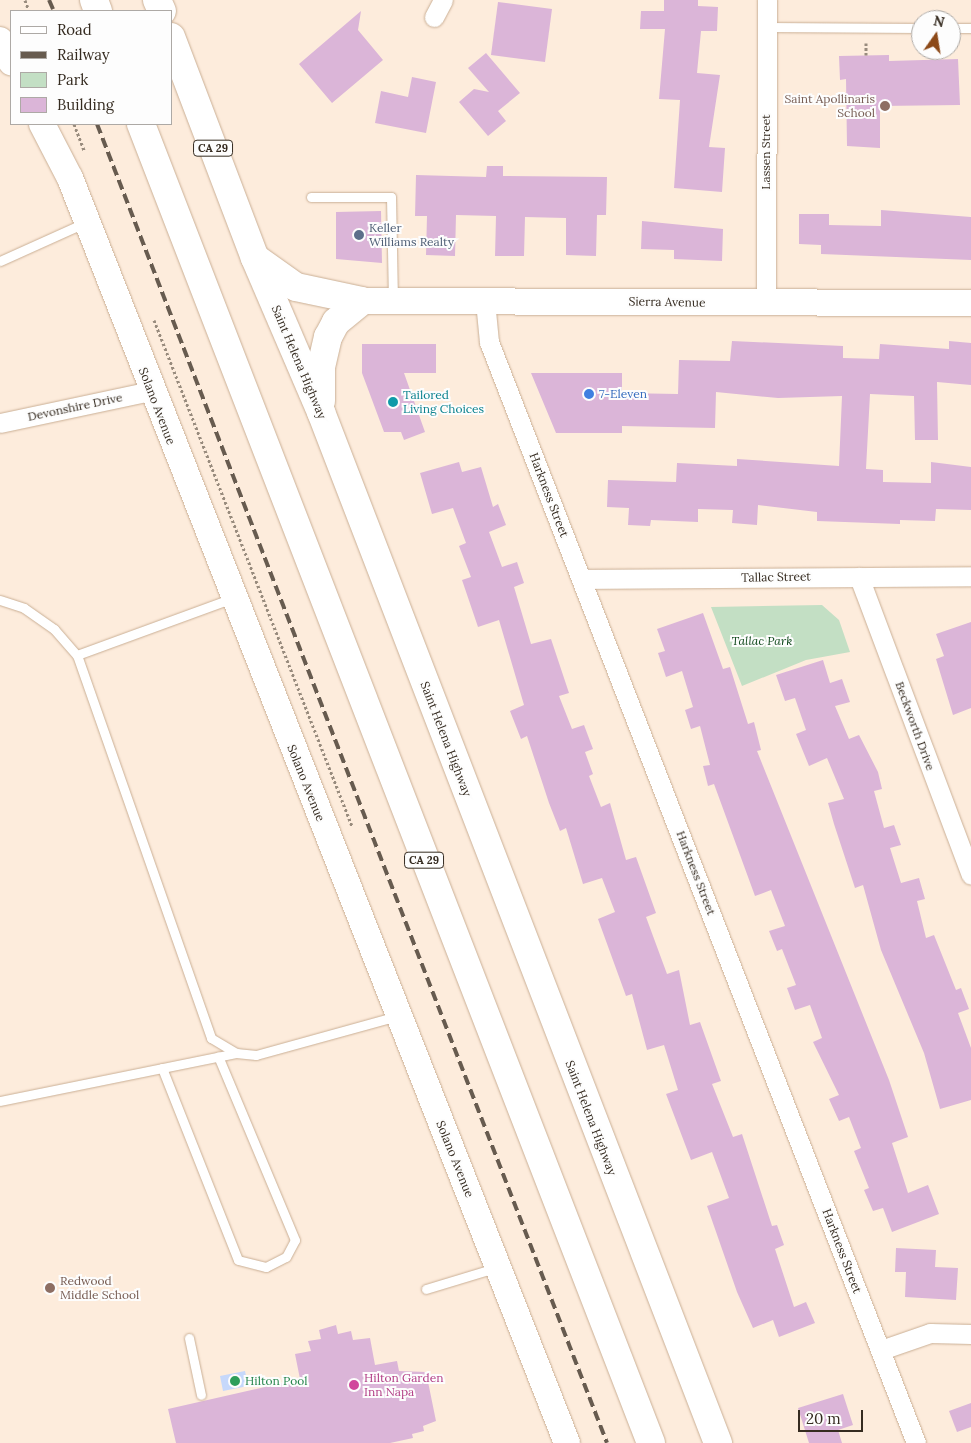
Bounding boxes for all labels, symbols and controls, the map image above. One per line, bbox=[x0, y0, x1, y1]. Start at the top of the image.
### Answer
legend bbox=[10, 10, 172, 125]
north arrow bbox=[911, 10, 961, 60]
text: N bbox=[932, 11, 946, 31]
text: Road bbox=[57, 20, 92, 39]
text: Railway bbox=[57, 45, 110, 64]
text: Park bbox=[57, 70, 88, 89]
place label: Saint Apollinaris School bbox=[784, 92, 875, 120]
text: Building bbox=[57, 95, 114, 114]
marker: Saint Apollinaris School bbox=[879, 100, 891, 112]
street label: Lassen Street bbox=[759, 114, 773, 190]
road number: CA 29 bbox=[193, 140, 233, 156]
place label: Keller Williams Realty bbox=[369, 221, 454, 249]
marker: Keller Williams Realty bbox=[353, 229, 365, 241]
street label: Sierra Avenue bbox=[628, 294, 706, 310]
street label: Saint Helena Highway bbox=[269, 303, 329, 421]
street label: Solano Avenue bbox=[136, 365, 178, 447]
place label: 7-Eleven bbox=[599, 387, 647, 401]
place label: Tailored Living Choices bbox=[403, 388, 484, 416]
marker: 7-Eleven bbox=[583, 388, 595, 400]
street label: Devonshire Drive bbox=[26, 390, 124, 424]
marker: Tailored Living Choices bbox=[387, 396, 399, 408]
street label: Harkness Street bbox=[526, 451, 572, 539]
street label: Tallac Street bbox=[741, 569, 811, 585]
park label: Tallac Park bbox=[732, 634, 792, 648]
street label: Saint Helena Highway bbox=[417, 679, 475, 799]
street label: Beckworth Drive bbox=[892, 680, 938, 772]
street label: Solano Avenue bbox=[284, 743, 328, 823]
street label: Harkness Street bbox=[673, 829, 719, 917]
road number: CA 29 bbox=[404, 852, 444, 868]
street label: Saint Helena Highway bbox=[562, 1058, 620, 1178]
street label: Solano Avenue bbox=[433, 1119, 477, 1199]
street label: Harkness Street bbox=[819, 1207, 865, 1295]
place label: Redwood Middle School bbox=[60, 1274, 139, 1302]
marker: Redwood Middle School bbox=[44, 1282, 56, 1294]
place label: Hilton Garden Inn Napa bbox=[364, 1371, 443, 1399]
place label: Hilton Pool bbox=[245, 1374, 307, 1388]
marker: Hilton Pool bbox=[229, 1375, 241, 1387]
marker: Hilton Garden Inn Napa bbox=[348, 1379, 360, 1391]
scale bar bbox=[801, 1400, 866, 1432]
text: 20 m bbox=[806, 1409, 841, 1428]

